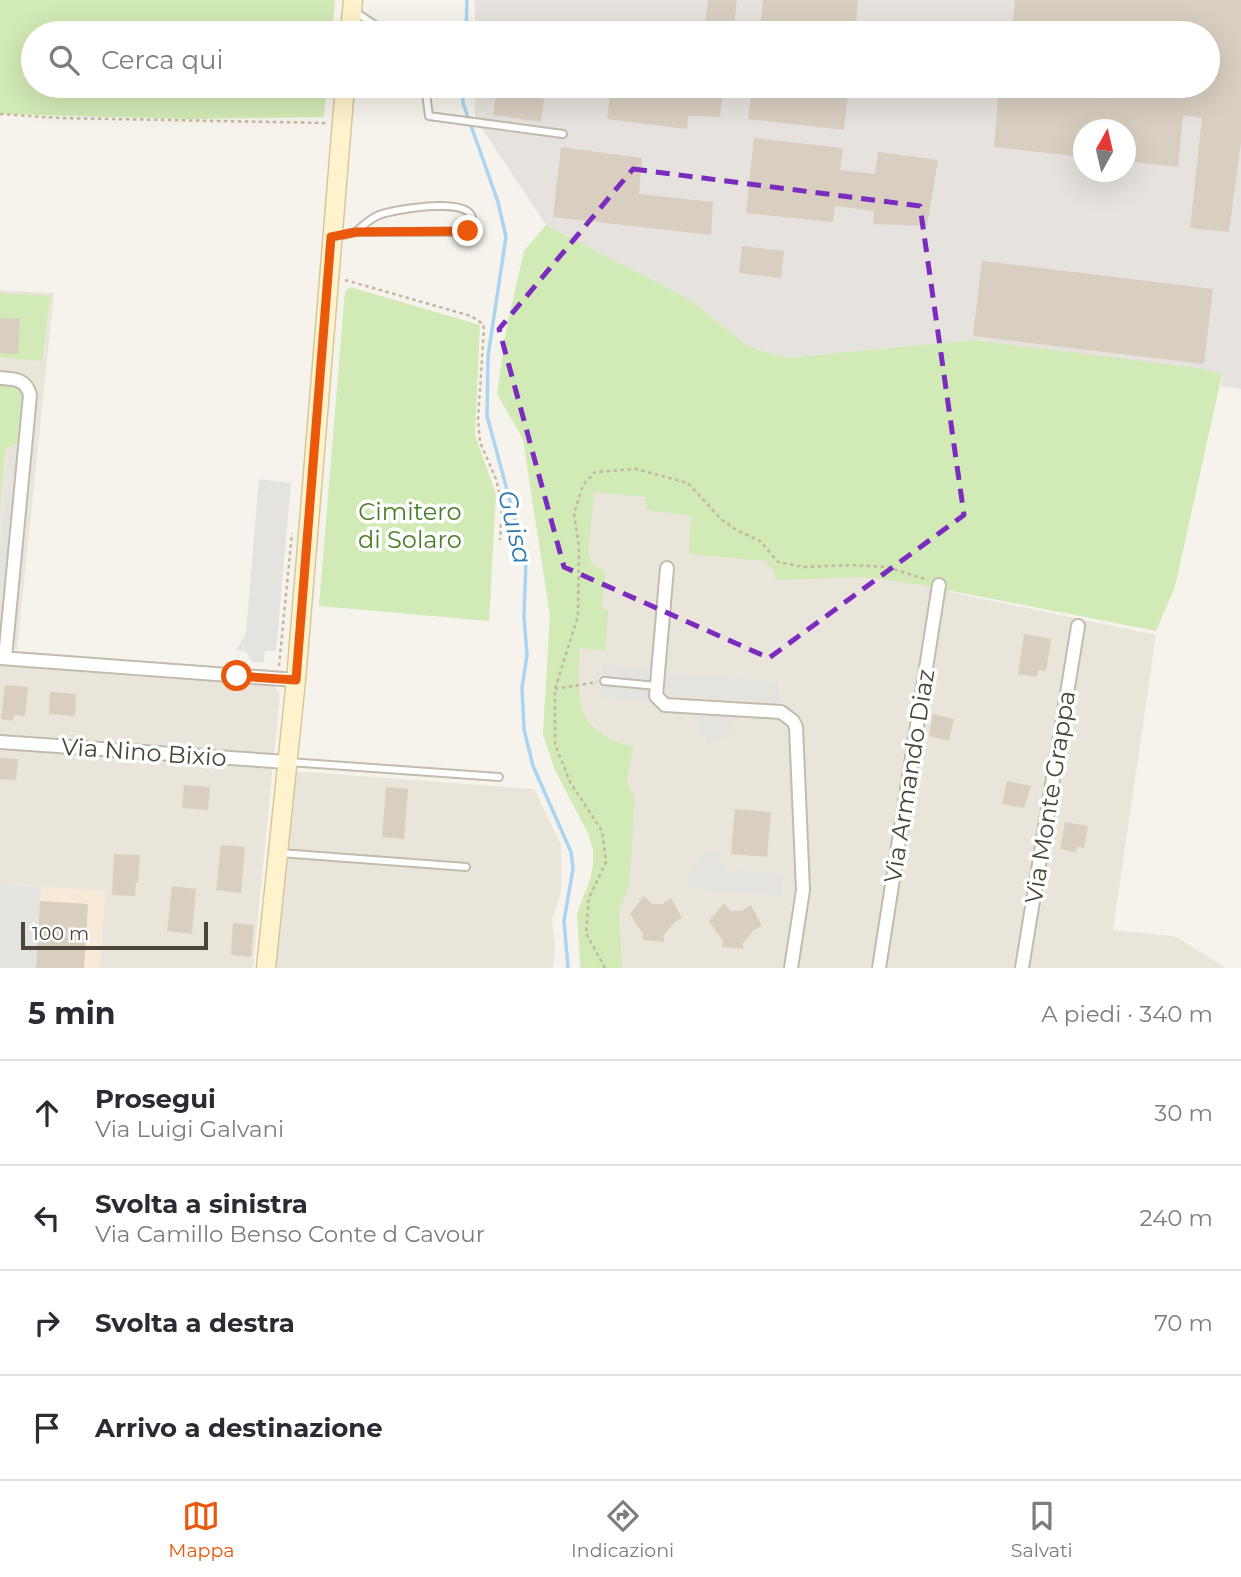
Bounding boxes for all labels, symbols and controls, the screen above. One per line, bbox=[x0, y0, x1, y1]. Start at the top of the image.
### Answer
search box bbox=[21, 21, 1220, 98]
icon: search bbox=[45, 41, 83, 79]
text: Cerca qui bbox=[101, 44, 224, 76]
north arrow bbox=[1073, 119, 1136, 182]
route end bbox=[452, 215, 483, 246]
water label: Guisa bbox=[491, 487, 539, 567]
park label: Cimitero di Solaro bbox=[358, 497, 462, 554]
route start bbox=[221, 660, 252, 691]
street label: Via Armando Diaz bbox=[878, 667, 940, 885]
street label: Via Monte Grappa bbox=[1019, 688, 1081, 906]
street label: Via Nino Bixio bbox=[60, 732, 228, 772]
scale bar bbox=[21, 919, 208, 951]
text: 100 m bbox=[32, 922, 89, 945]
text: 5 min bbox=[28, 995, 116, 1032]
text: A piedi · 340 m bbox=[1041, 1000, 1213, 1028]
text: Prosegui bbox=[95, 1083, 216, 1115]
icon: ahead bbox=[28, 1094, 66, 1132]
text: 30 m bbox=[1154, 1099, 1213, 1127]
text: Via Luigi Galvani bbox=[95, 1115, 284, 1143]
text: Svolta a sinistra bbox=[95, 1188, 308, 1220]
icon: left bbox=[28, 1199, 66, 1237]
text: 240 m bbox=[1140, 1204, 1213, 1232]
text: Via Camillo Benso Conte d Cavour bbox=[95, 1220, 485, 1248]
icon: right bbox=[28, 1304, 66, 1342]
text: Svolta a destra bbox=[95, 1307, 295, 1339]
text: 70 m bbox=[1154, 1309, 1213, 1337]
icon: arrive bbox=[28, 1409, 66, 1447]
text: Arrivo a destinazione bbox=[95, 1412, 383, 1444]
tab: Mappa bbox=[168, 1497, 235, 1562]
tab: Indicazioni bbox=[571, 1497, 674, 1562]
tab: Salvati bbox=[1011, 1497, 1073, 1562]

